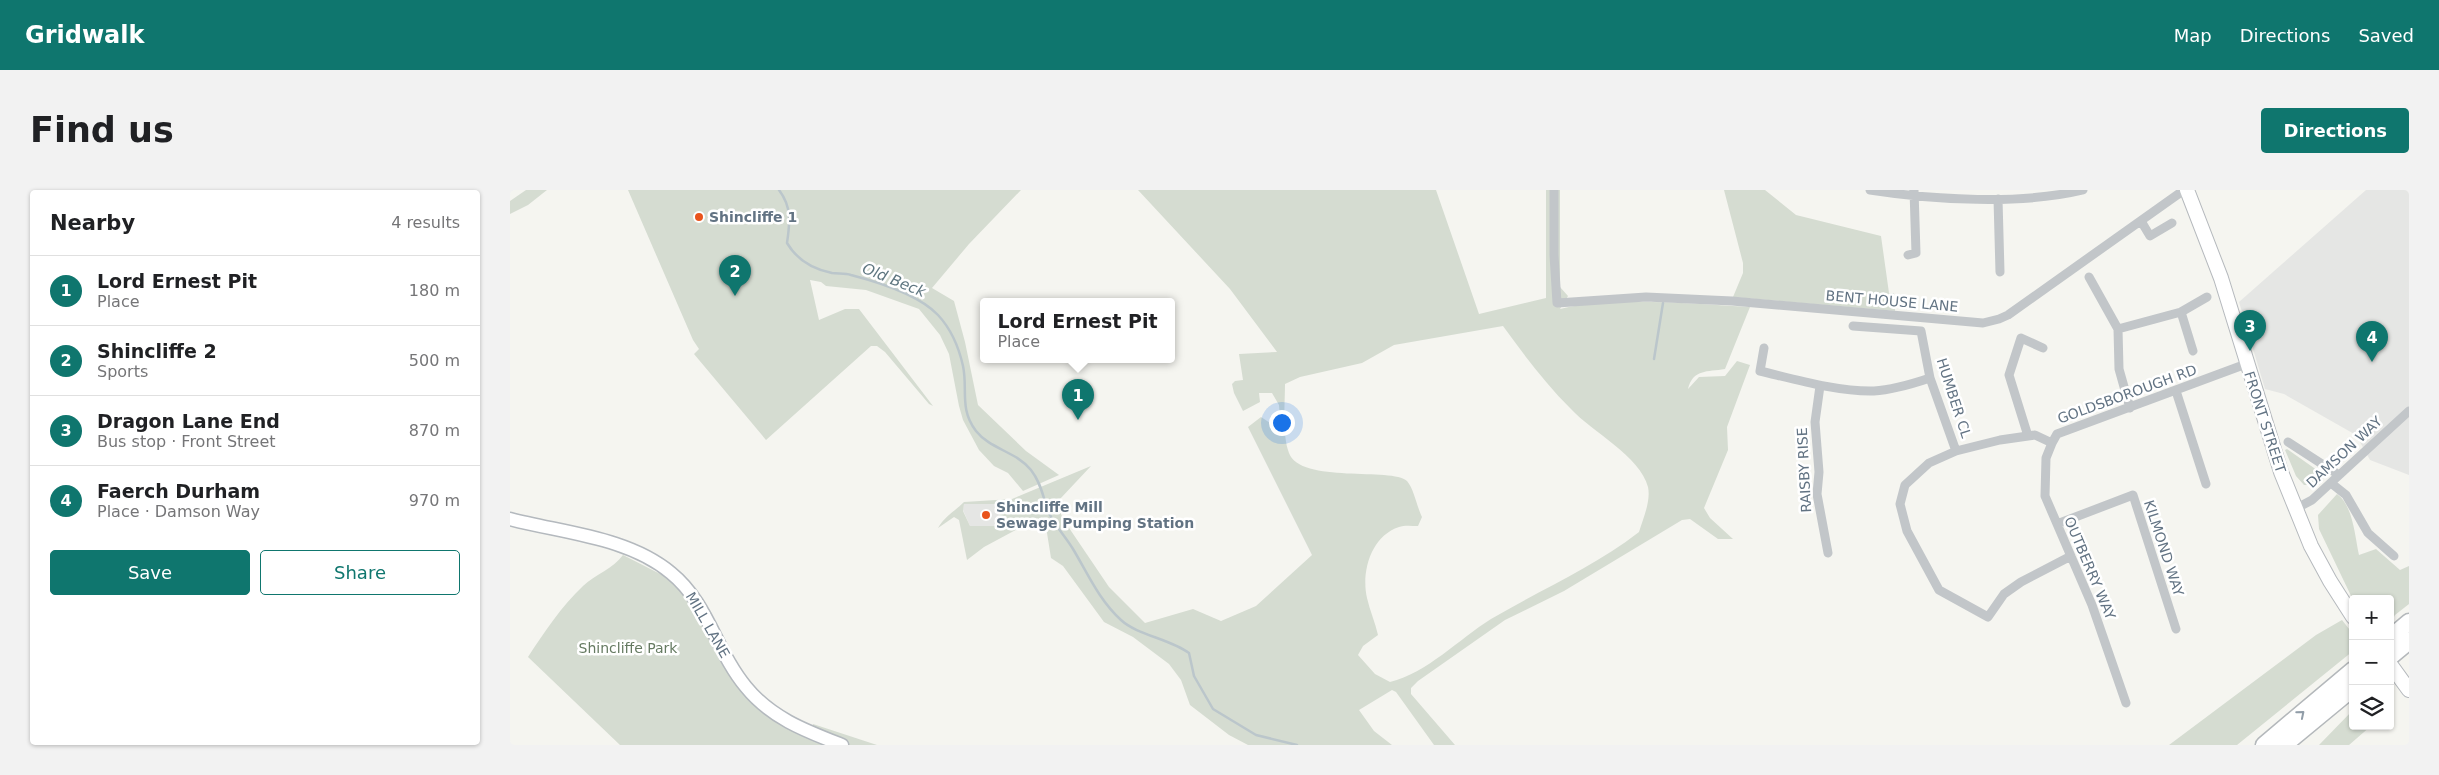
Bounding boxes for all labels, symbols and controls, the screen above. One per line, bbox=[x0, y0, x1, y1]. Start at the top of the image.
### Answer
text: Gridwalk bbox=[25, 21, 145, 49]
text: Map bbox=[2174, 25, 2212, 46]
text: Directions bbox=[2240, 25, 2330, 46]
text: Saved bbox=[2358, 25, 2414, 46]
button: Directions bbox=[2261, 108, 2409, 153]
text: Find us bbox=[30, 110, 174, 150]
place label: Shincliffe 1 bbox=[709, 209, 797, 225]
text: Nearby bbox=[50, 211, 135, 235]
marker: Shincliffe 1 bbox=[693, 211, 705, 223]
text: 4 results bbox=[391, 213, 460, 232]
pin: 2 bbox=[719, 255, 751, 296]
water label: Old Beck bbox=[860, 259, 930, 301]
text: Lord Ernest Pit bbox=[97, 270, 257, 292]
text: 1 bbox=[60, 281, 72, 300]
text: 180 m bbox=[409, 281, 460, 300]
street label: BENT HOUSE LANE bbox=[1825, 287, 1959, 315]
text: Place bbox=[97, 292, 140, 311]
popup bbox=[980, 298, 1175, 363]
text: Lord Ernest Pit bbox=[997, 310, 1158, 332]
pin: 3 bbox=[2234, 310, 2266, 351]
pin: 4 bbox=[2356, 321, 2388, 362]
text: Place bbox=[997, 332, 1040, 351]
text: Shincliffe 2 bbox=[97, 340, 217, 362]
text: 2 bbox=[60, 351, 72, 370]
text: 500 m bbox=[409, 351, 460, 370]
street label: HUMBER CL bbox=[1934, 356, 1975, 440]
street label: GOLDSBOROUGH RD bbox=[2055, 361, 2199, 427]
text: Sports bbox=[97, 362, 148, 381]
street label: FRONT STREET bbox=[2241, 369, 2289, 475]
pin: 1 bbox=[1062, 379, 1094, 420]
text: Dragon Lane End bbox=[97, 410, 280, 432]
your location bbox=[1269, 410, 1295, 436]
street label: DAMSON WAY bbox=[2303, 413, 2385, 491]
text: 3 bbox=[60, 421, 72, 440]
text: 870 m bbox=[409, 421, 460, 440]
street label: RAISBY RISE bbox=[1794, 427, 1814, 513]
text: Bus stop · Front Street bbox=[97, 432, 276, 451]
text: Faerch Durham bbox=[97, 480, 260, 502]
text: 4 bbox=[60, 491, 72, 510]
text: 970 m bbox=[409, 491, 460, 510]
street label: KILMOND WAY bbox=[2141, 498, 2187, 598]
place label: Shincliffe Mill Sewage Pumping Station bbox=[996, 499, 1194, 531]
text: Place · Damson Way bbox=[97, 502, 260, 521]
marker: Shincliffe Mill Sewage Pumping Station bbox=[980, 509, 992, 521]
street label: OUTBERRY WAY bbox=[2061, 514, 2119, 622]
button: Save bbox=[50, 550, 250, 595]
button: Share bbox=[260, 550, 460, 595]
street label: MILL LANE bbox=[683, 589, 733, 661]
map controls bbox=[2349, 595, 2394, 730]
button: + bbox=[2349, 595, 2394, 640]
park label: Shincliffe Park bbox=[579, 640, 678, 656]
button: − bbox=[2349, 640, 2394, 685]
button: layers bbox=[2349, 685, 2394, 730]
one-way arrow bbox=[2295, 711, 2304, 719]

